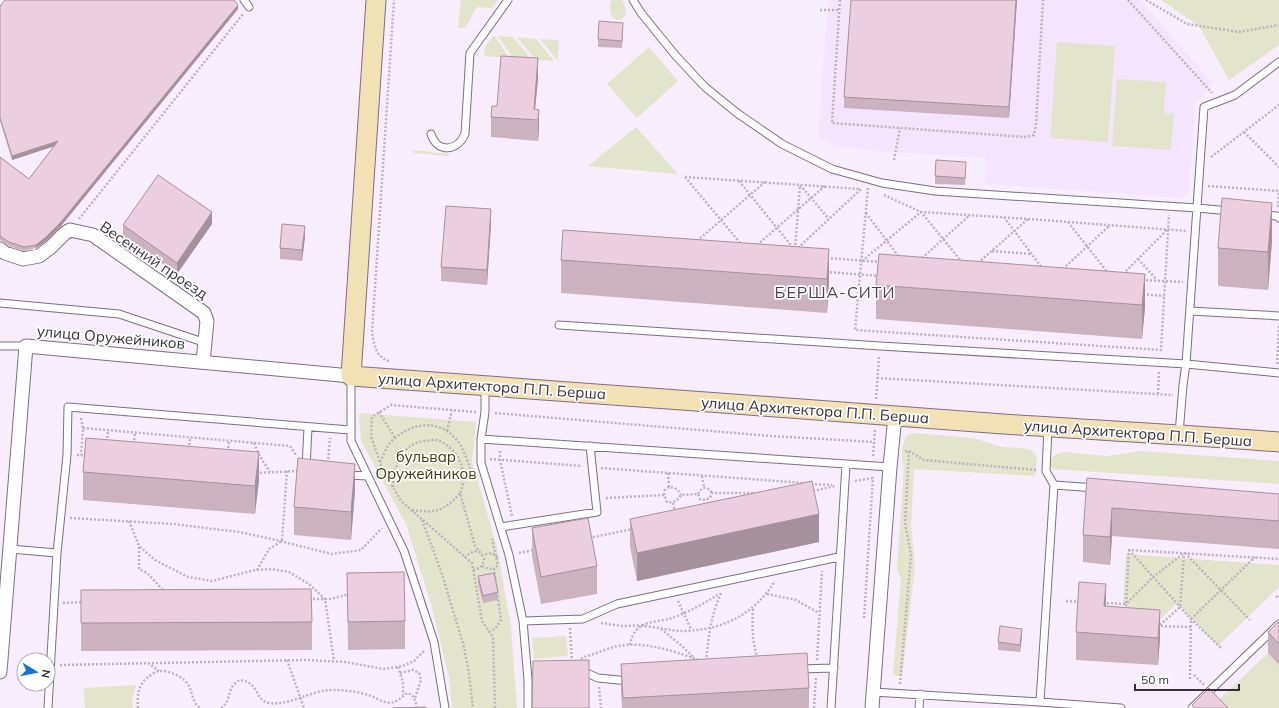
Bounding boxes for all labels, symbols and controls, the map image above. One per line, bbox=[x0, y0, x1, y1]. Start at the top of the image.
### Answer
street label: Весенний проезд bbox=[96, 217, 212, 303]
district label: БЕРША-СИТИ bbox=[775, 282, 895, 302]
street label: улица Оружейников bbox=[36, 321, 186, 353]
street label: улица Архитектора П.П. Берша bbox=[377, 369, 607, 403]
street label: улица Архитектора П.П. Берша bbox=[700, 393, 930, 427]
street label: улица Архитектора П.П. Берша bbox=[1023, 416, 1253, 450]
park label: бульвар Оружейников bbox=[375, 447, 477, 483]
north arrow bbox=[16, 652, 56, 692]
scale bar bbox=[1135, 666, 1239, 692]
text: N bbox=[38, 668, 53, 679]
text: 50 m bbox=[1141, 672, 1169, 687]

